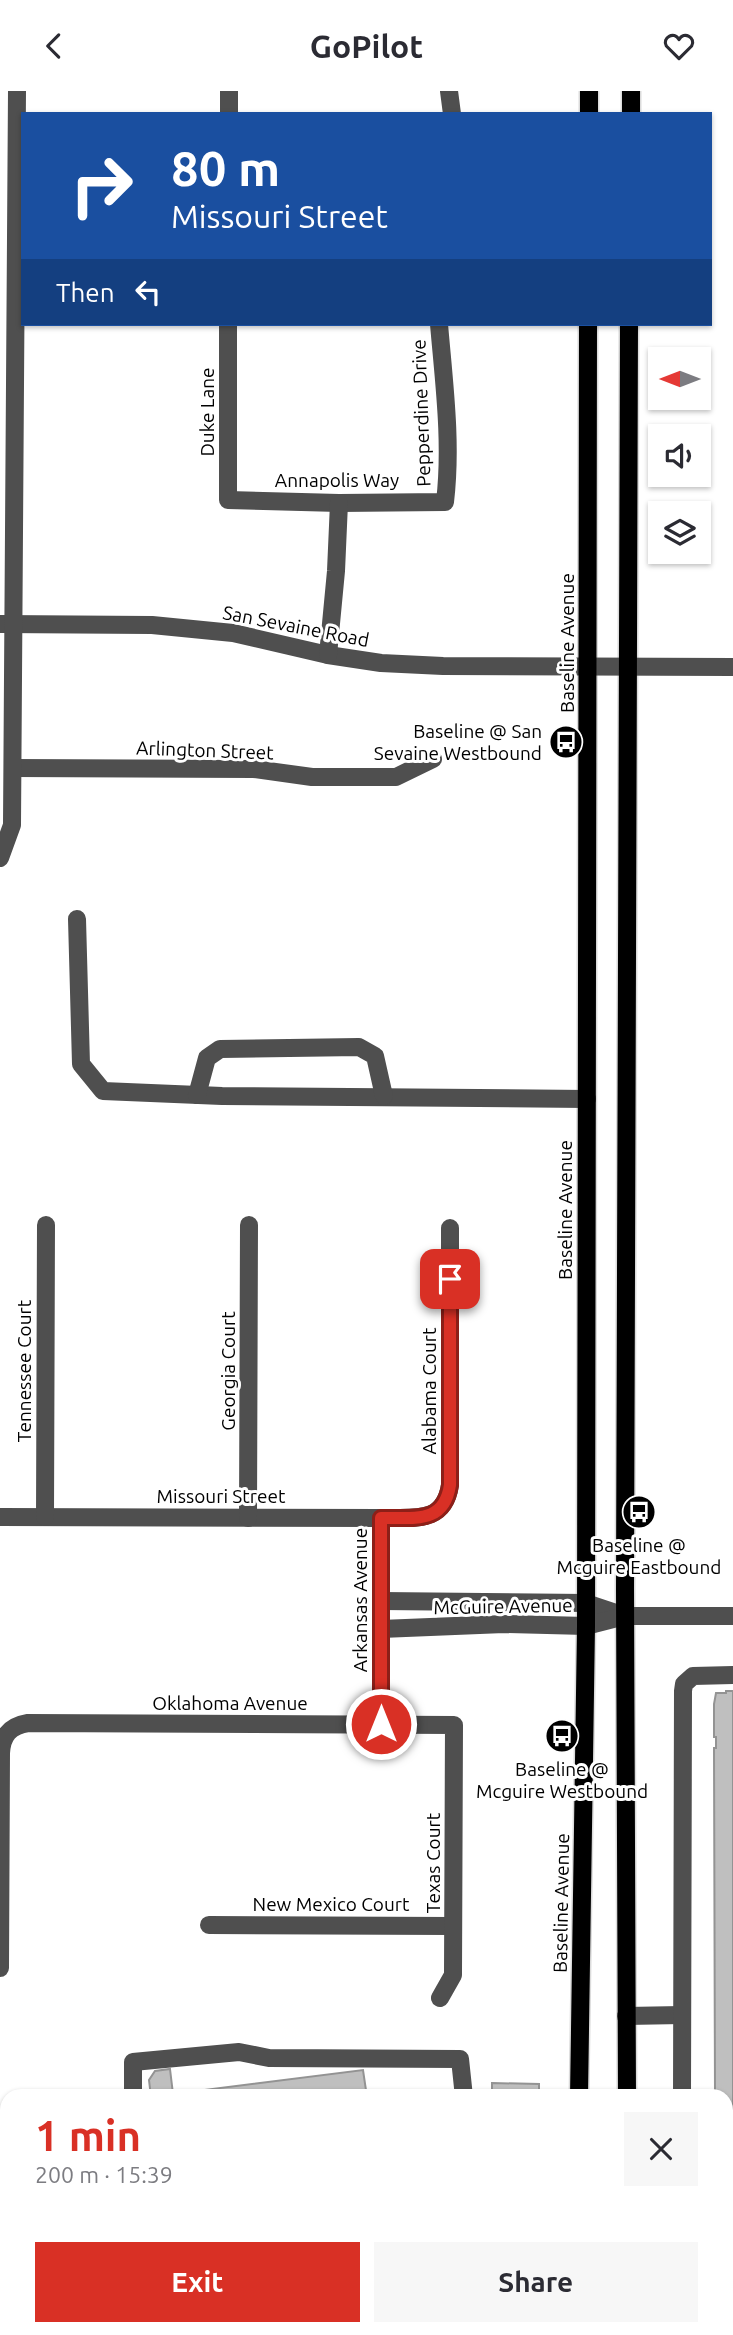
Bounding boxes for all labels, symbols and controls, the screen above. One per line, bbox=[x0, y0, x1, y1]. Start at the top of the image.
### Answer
icon: back bbox=[35, 27, 73, 65]
icon: heart bbox=[660, 27, 698, 65]
text: GoPilot bbox=[310, 28, 423, 64]
icon: right bbox=[56, 140, 147, 231]
text: 80 m bbox=[171, 140, 280, 195]
text: Missouri Street bbox=[171, 198, 388, 234]
icon: left bbox=[129, 273, 167, 311]
text: Then bbox=[56, 278, 115, 307]
street label: Pepperdine Drive bbox=[407, 339, 435, 487]
north arrow bbox=[648, 347, 710, 409]
map controls bbox=[648, 347, 711, 564]
street label: Duke Lane bbox=[196, 367, 218, 457]
button: sound bbox=[648, 424, 711, 487]
street label: Annapolis Way bbox=[275, 469, 399, 491]
button: layers bbox=[648, 501, 711, 564]
street label: Baseline Avenue bbox=[556, 573, 578, 713]
street label: San Sevaine Road bbox=[221, 601, 371, 651]
place label: Baseline @ San Sevaine Westbound bbox=[374, 720, 542, 764]
bus stop icon: Baseline @ San Sevaine Westbound bbox=[547, 723, 585, 761]
street label: Arlington Street bbox=[136, 737, 275, 763]
street label: Baseline Avenue bbox=[554, 1140, 576, 1280]
pin bbox=[420, 1249, 480, 1309]
icon: arrive bbox=[431, 1260, 469, 1298]
street label: Tennessee Court bbox=[13, 1299, 35, 1442]
street label: Georgia Court bbox=[217, 1311, 239, 1431]
street label: Alabama Court bbox=[418, 1327, 440, 1454]
street label: Missouri Street bbox=[157, 1485, 286, 1507]
bus stop icon: Baseline @ Mcguire Eastbound bbox=[620, 1493, 658, 1531]
street label: Arkansas Avenue bbox=[349, 1528, 371, 1672]
place label: Baseline @ Mcguire Eastbound bbox=[557, 1534, 721, 1578]
street label: McGuire Avenue bbox=[433, 1594, 573, 1618]
position arrow bbox=[344, 1687, 418, 1761]
street label: Oklahoma Avenue bbox=[152, 1692, 308, 1714]
bus stop icon: Baseline @ Mcguire Westbound bbox=[543, 1717, 581, 1755]
place label: Baseline @ Mcguire Westbound bbox=[476, 1758, 648, 1802]
street label: Texas Court bbox=[422, 1812, 444, 1913]
street label: Baseline Avenue bbox=[549, 1833, 573, 1973]
street label: New Mexico Court bbox=[253, 1893, 410, 1915]
text: 1 min bbox=[35, 2112, 141, 2159]
button: close bbox=[624, 2112, 698, 2186]
text: 200 m · 15:39 bbox=[35, 2162, 173, 2187]
button: Exit bbox=[35, 2242, 360, 2322]
button: Share bbox=[374, 2242, 698, 2322]

